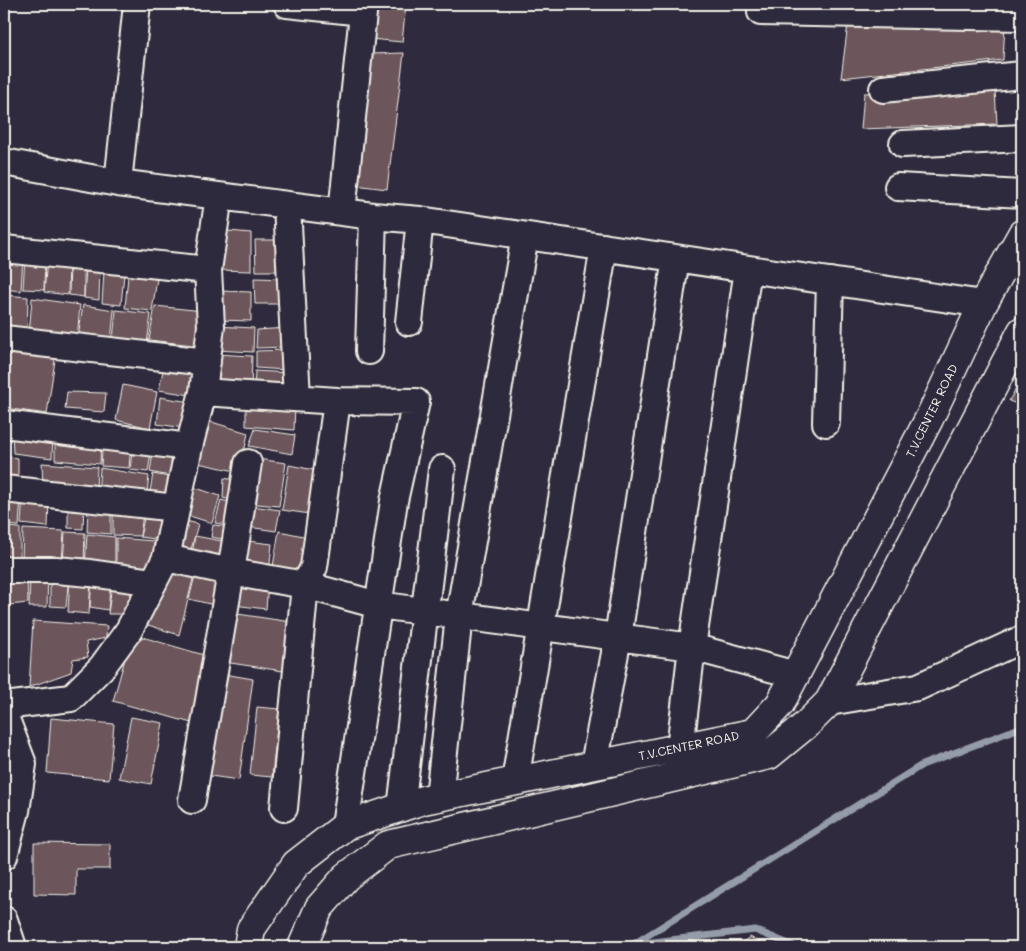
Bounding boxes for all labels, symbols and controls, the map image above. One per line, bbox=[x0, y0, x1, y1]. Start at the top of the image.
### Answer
street label: T.V.CENTER ROAD bbox=[901, 361, 961, 460]
street label: T.V.CENTER ROAD bbox=[637, 727, 740, 763]

